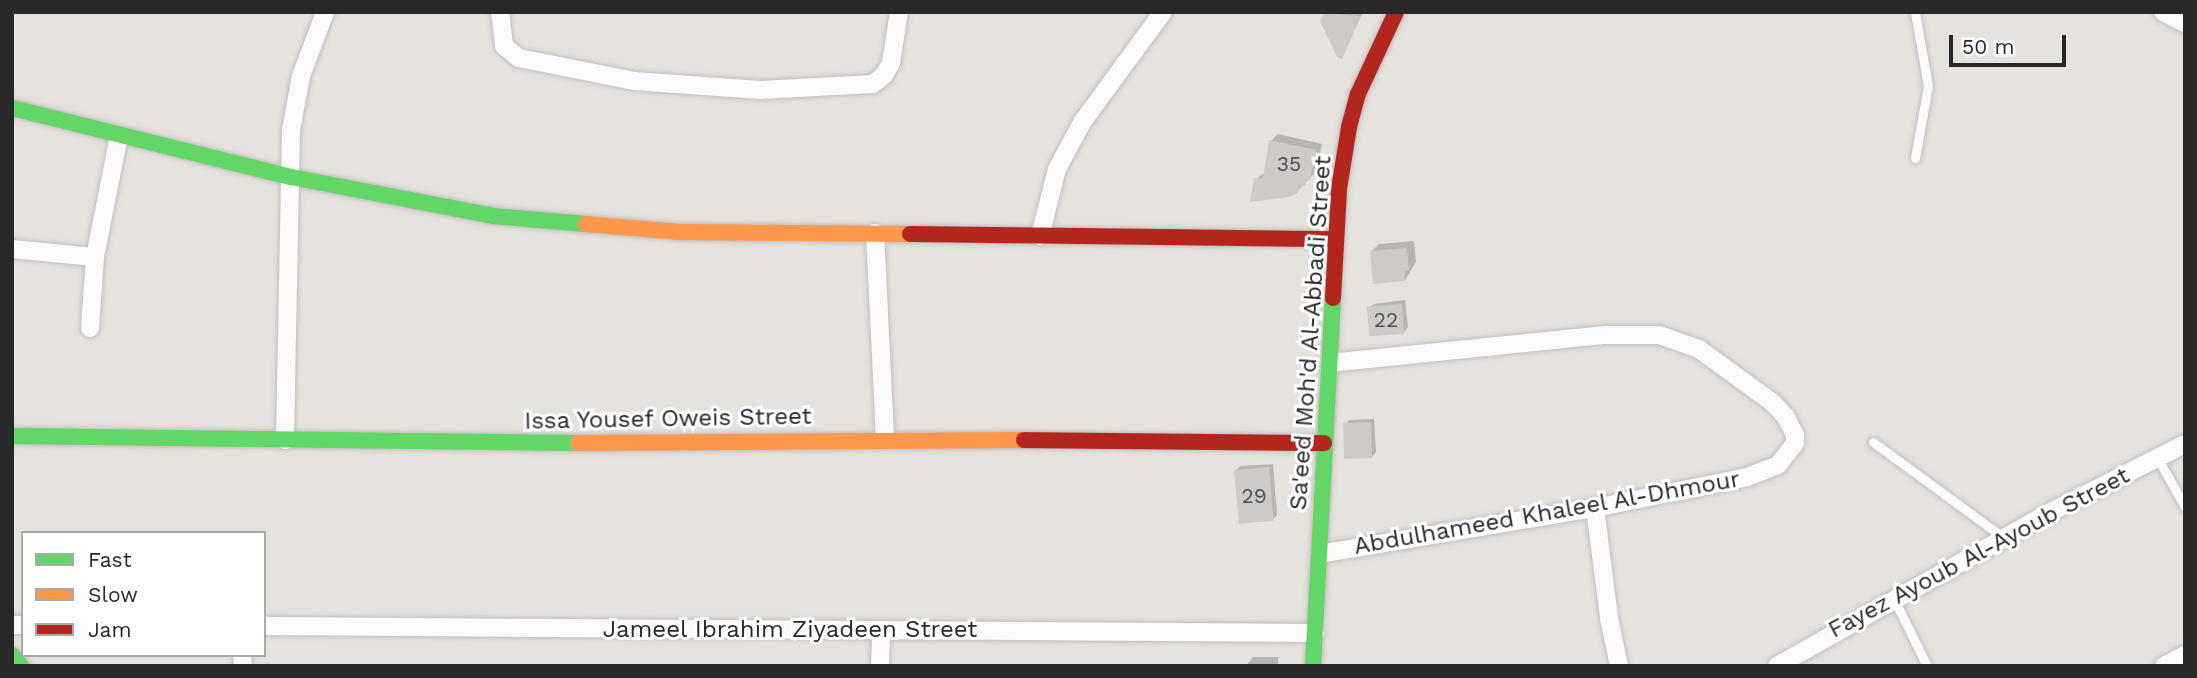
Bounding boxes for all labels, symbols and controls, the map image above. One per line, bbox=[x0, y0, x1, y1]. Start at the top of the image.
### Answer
scale bar bbox=[1952, 21, 2069, 65]
text: 50 m bbox=[1962, 34, 2014, 59]
house number: 35 bbox=[1277, 151, 1301, 177]
street label: Sa'eed Moh'd Al-Abbadi Street bbox=[1284, 154, 1338, 512]
house number: 22 bbox=[1374, 307, 1398, 333]
street label: Issa Yousef Oweis Street bbox=[523, 402, 813, 436]
street label: Fayez Ayoub Al-Ayoub Street bbox=[1823, 461, 2135, 645]
street label: Abdulhameed Khaleel Al-Dhmour bbox=[1351, 465, 1743, 561]
house number: 29 bbox=[1241, 483, 1267, 509]
legend bbox=[21, 531, 266, 657]
text: Fast bbox=[88, 547, 132, 572]
text: Slow bbox=[88, 582, 138, 607]
street label: Jameel Ibrahim Ziyadeen Street bbox=[602, 616, 978, 644]
text: Jam bbox=[88, 617, 131, 642]

